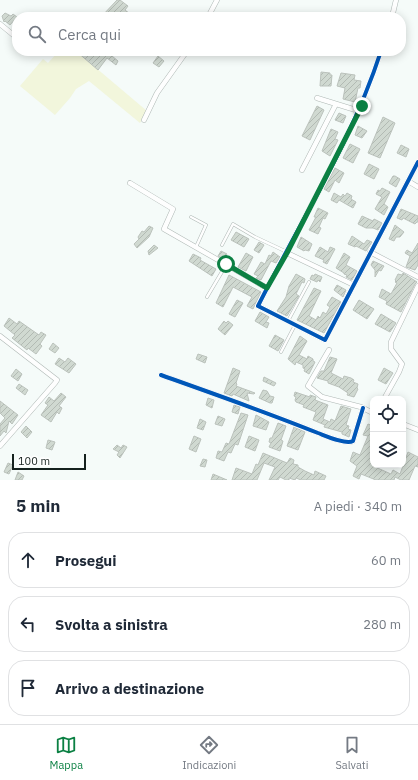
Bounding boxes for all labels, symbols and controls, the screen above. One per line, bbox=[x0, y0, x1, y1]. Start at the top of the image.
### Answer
search box bbox=[12, 12, 406, 56]
icon: search bbox=[26, 23, 48, 45]
text: Cerca qui bbox=[58, 25, 121, 44]
route end bbox=[353, 97, 371, 115]
route start bbox=[217, 255, 235, 273]
map controls bbox=[370, 396, 406, 468]
button: locate bbox=[370, 396, 406, 432]
button: layers bbox=[370, 432, 406, 468]
scale bar bbox=[12, 452, 86, 471]
text: 100 m bbox=[18, 454, 50, 468]
text: 5 min bbox=[16, 495, 60, 517]
text: A piedi · 340 m bbox=[314, 498, 402, 515]
icon: ahead bbox=[17, 549, 39, 571]
text: Prosegui bbox=[55, 551, 117, 570]
text: 60 m bbox=[371, 552, 401, 569]
icon: left bbox=[17, 613, 39, 635]
text: Svolta a sinistra bbox=[55, 615, 168, 634]
text: 280 m bbox=[363, 616, 401, 633]
icon: arrive bbox=[17, 677, 39, 699]
text: Arrivo a destinazione bbox=[55, 679, 204, 698]
tab: Mappa bbox=[50, 734, 83, 772]
tab: Indicazioni bbox=[182, 734, 236, 772]
tab: Salvati bbox=[335, 734, 368, 772]

